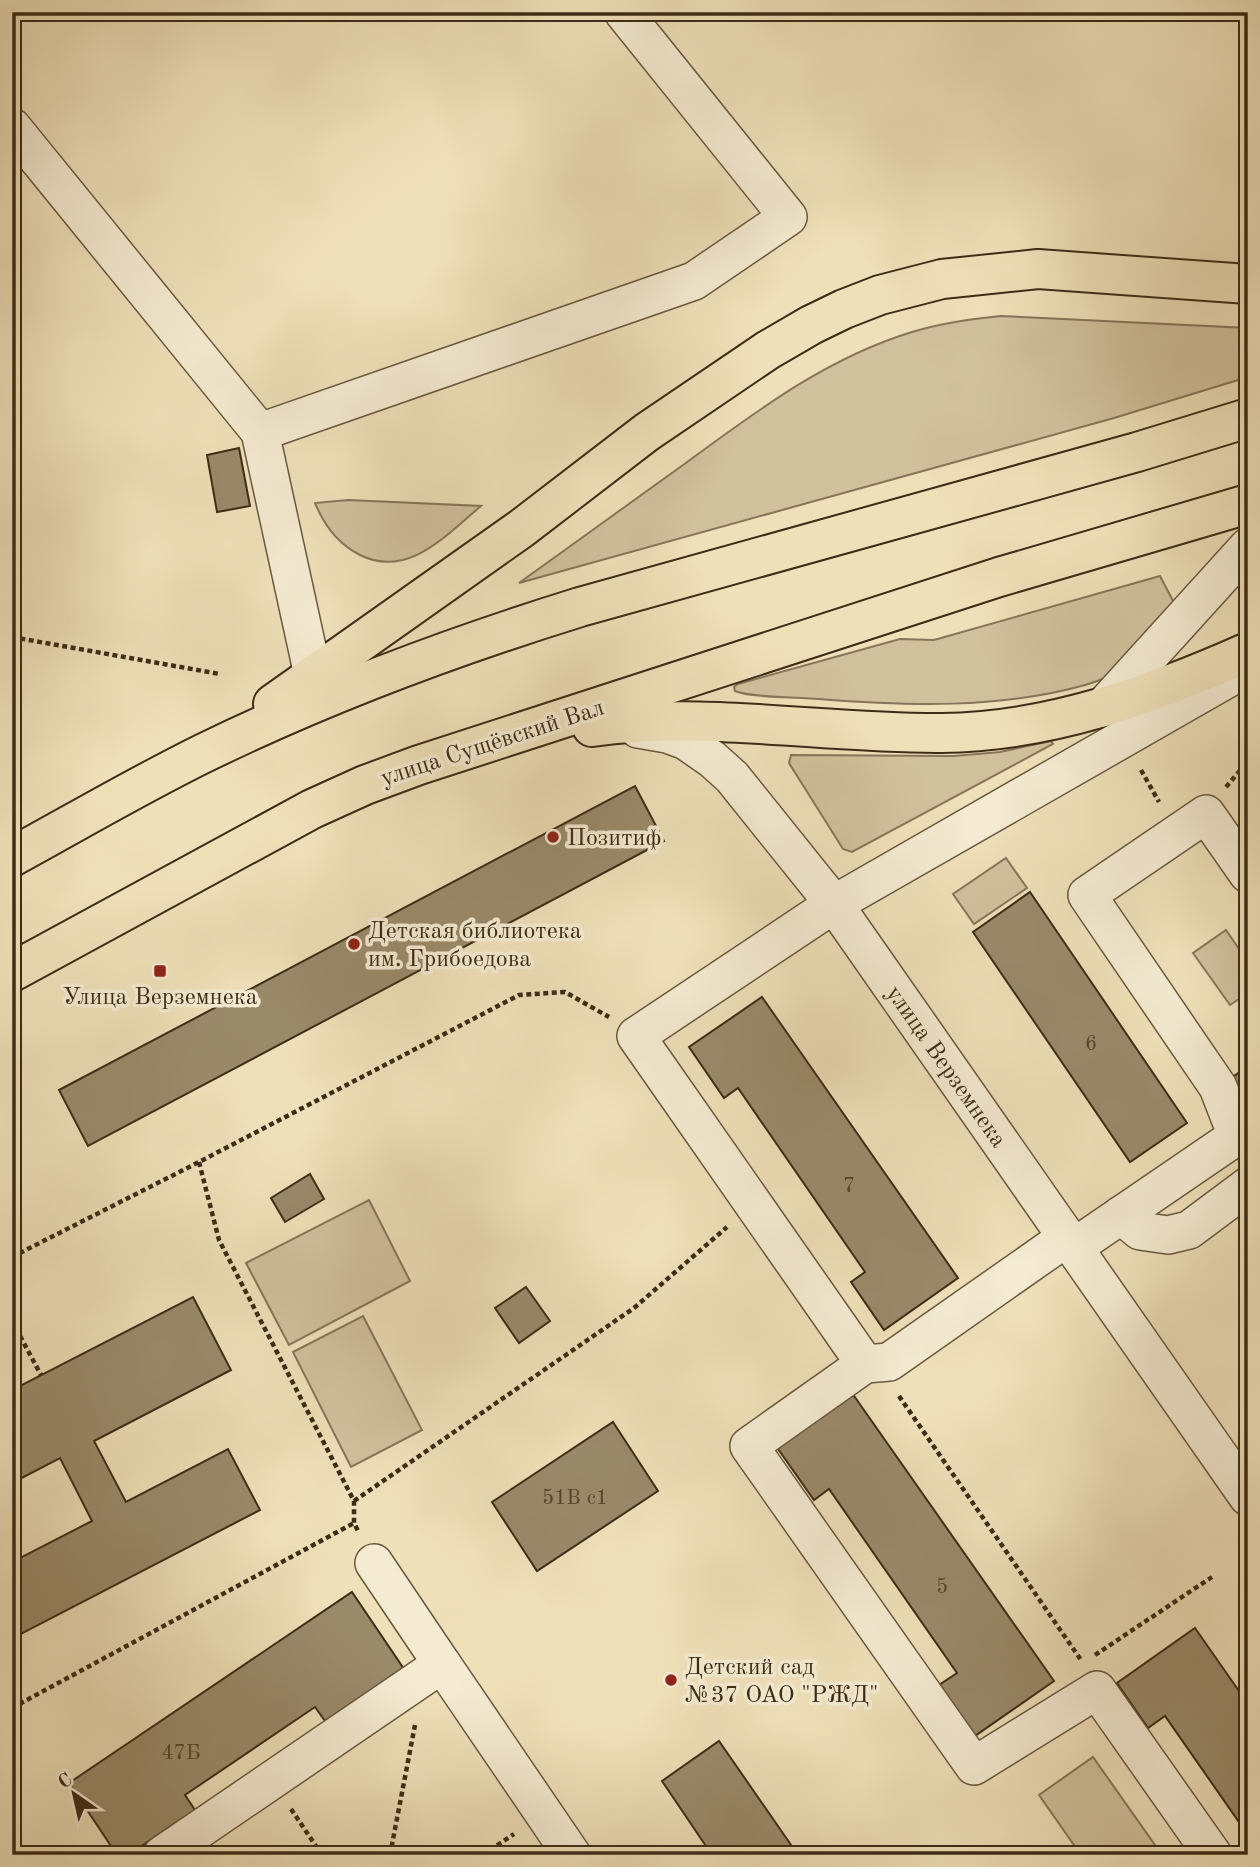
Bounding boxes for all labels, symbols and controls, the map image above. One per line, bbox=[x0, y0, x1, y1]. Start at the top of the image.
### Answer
street label: улица Сущёвский Вал bbox=[378, 696, 607, 791]
place label: Позитиф bbox=[567, 827, 661, 851]
marker: Позитиф bbox=[545, 829, 561, 845]
place label: Детская библиотека им. Грибоедова bbox=[368, 920, 582, 972]
marker: Детская библиотека им. Грибоедова bbox=[346, 936, 362, 952]
marker: Улица Верземнека bbox=[152, 963, 168, 979]
street label: улица Верземнека bbox=[881, 982, 1010, 1153]
place label: Улица Верземнека bbox=[62, 986, 258, 1010]
house number: 6 bbox=[1085, 1034, 1097, 1055]
house number: 7 bbox=[843, 1176, 855, 1197]
house number: 51В с1 bbox=[542, 1488, 608, 1509]
house number: 5 bbox=[936, 1577, 948, 1598]
place label: Детский сад №37 ОАО "РЖД" bbox=[685, 1656, 878, 1708]
marker: Детский сад №37 ОАО "РЖД" bbox=[663, 1672, 679, 1688]
house number: 47Б bbox=[161, 1743, 201, 1764]
north arrow bbox=[38, 1758, 108, 1828]
text: С bbox=[55, 1771, 76, 1793]

